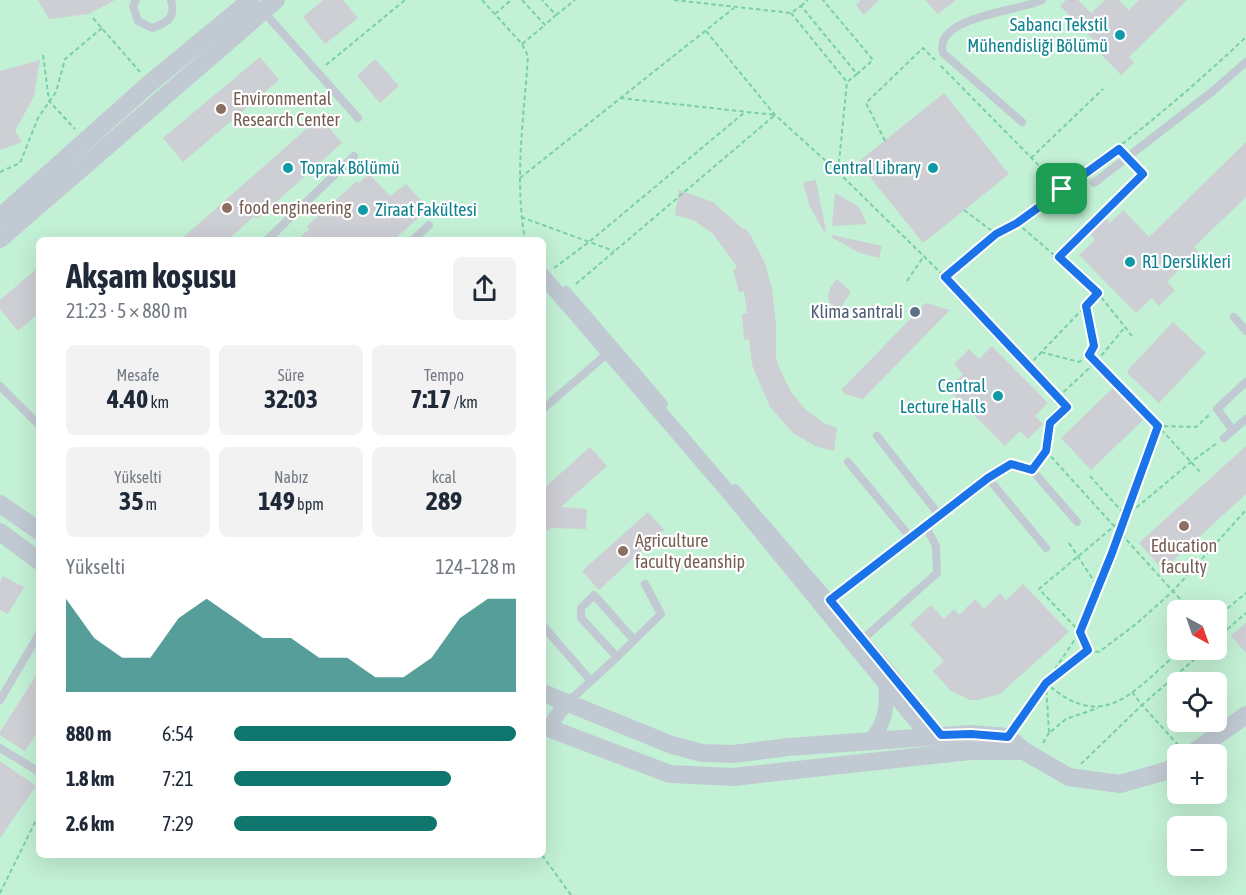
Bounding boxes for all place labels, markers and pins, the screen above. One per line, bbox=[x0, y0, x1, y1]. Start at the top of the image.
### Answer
place label: Sabancı Tekstil Mühendisliği Bölümü bbox=[967, 14, 1108, 56]
marker: Sabancı Tekstil Mühendisliği Bölümü bbox=[1113, 28, 1127, 42]
place label: Environmental Research Center bbox=[233, 88, 340, 130]
marker: Environmental Research Center bbox=[214, 102, 228, 116]
place label: Toprak Bölümü bbox=[300, 157, 400, 178]
place label: Central Library bbox=[825, 157, 921, 178]
marker: Toprak Bölümü bbox=[281, 161, 295, 175]
marker: Central Library bbox=[926, 161, 940, 175]
pin bbox=[1036, 163, 1087, 214]
place label: food engineering bbox=[239, 197, 352, 218]
place label: Ziraat Fakültesi bbox=[375, 199, 477, 220]
marker: food engineering bbox=[220, 201, 234, 215]
marker: Ziraat Fakültesi bbox=[356, 203, 370, 217]
place label: R1 Derslikleri bbox=[1142, 251, 1231, 272]
marker: R1 Derslikleri bbox=[1123, 255, 1137, 269]
place label: Klima santrali bbox=[811, 301, 903, 322]
marker: Klima santrali bbox=[908, 305, 922, 319]
place label: Central Lecture Halls bbox=[900, 375, 986, 417]
marker: Central Lecture Halls bbox=[991, 389, 1005, 403]
marker: Education faculty bbox=[1177, 519, 1191, 533]
place label: Agriculture faculty deanship bbox=[635, 530, 745, 572]
place label: Education faculty bbox=[1151, 535, 1217, 577]
marker: Agriculture faculty deanship bbox=[616, 544, 630, 558]

